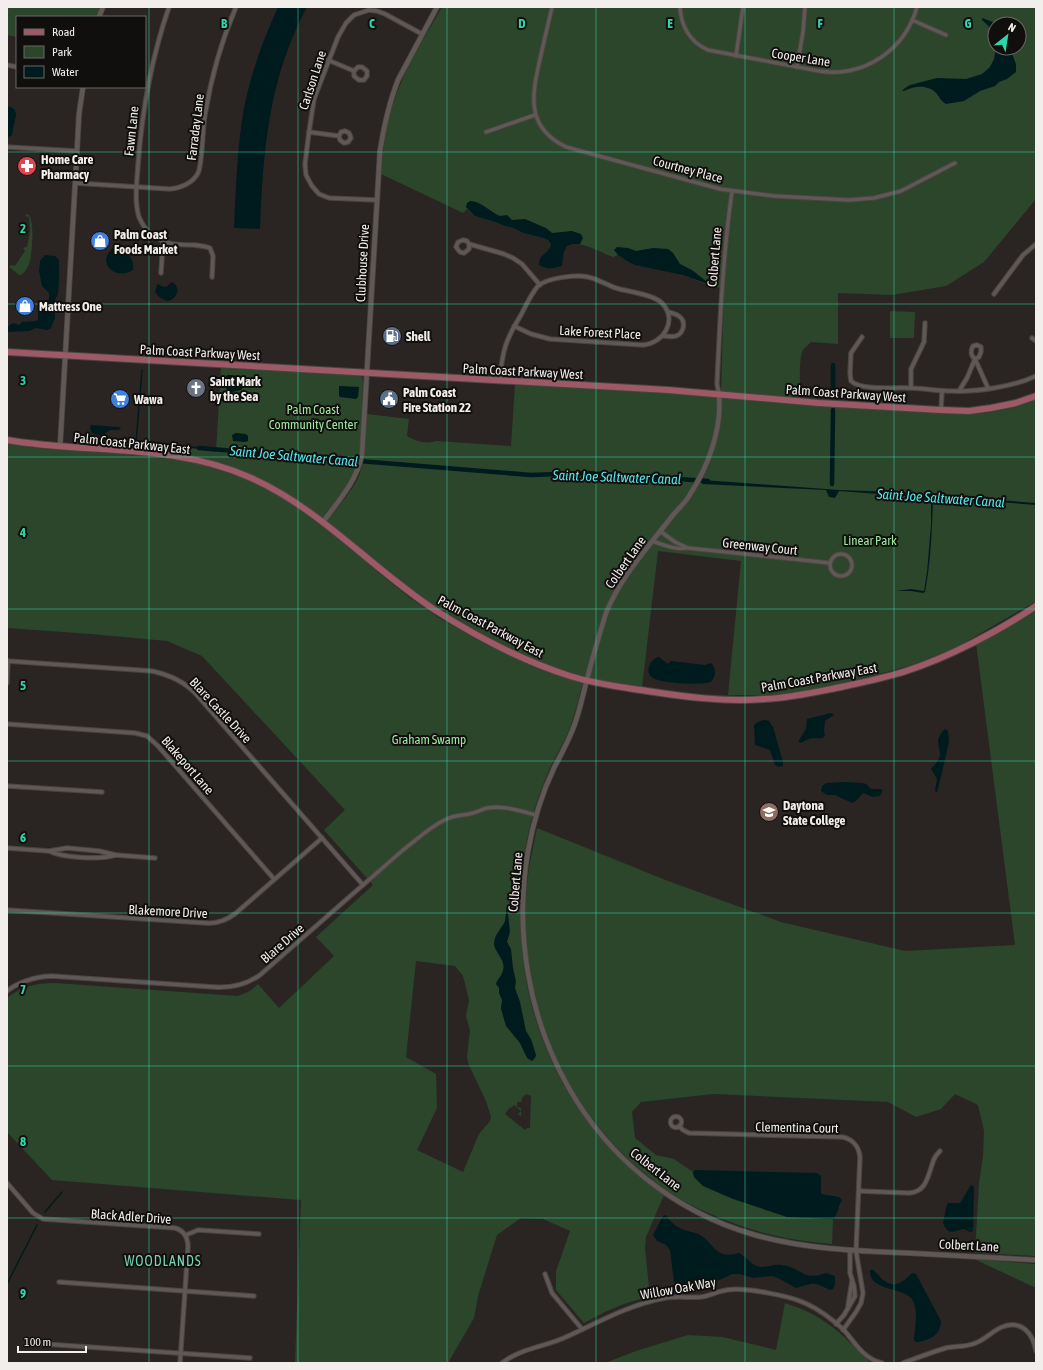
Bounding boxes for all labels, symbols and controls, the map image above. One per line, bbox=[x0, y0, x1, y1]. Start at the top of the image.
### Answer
legend bbox=[16, 16, 146, 88]
text: B bbox=[221, 16, 228, 31]
text: C bbox=[369, 16, 375, 31]
text: D bbox=[518, 16, 526, 31]
text: E bbox=[667, 16, 673, 31]
text: F bbox=[817, 16, 823, 31]
text: G bbox=[965, 16, 972, 31]
north arrow bbox=[987, 16, 1027, 56]
text: N bbox=[1006, 21, 1018, 34]
text: Road bbox=[52, 25, 75, 39]
text: Park bbox=[52, 45, 73, 59]
street label: Cooper Lane bbox=[771, 45, 831, 70]
street label: Carlson Lane bbox=[296, 49, 329, 112]
text: Water bbox=[52, 65, 79, 79]
street label: Farraday Lane bbox=[184, 93, 207, 161]
street label: Fawn Lane bbox=[121, 105, 142, 157]
place label: Home Care Pharmacy bbox=[41, 152, 93, 182]
street label: Courtney Place bbox=[651, 153, 724, 186]
pharmacy icon: Home Care Pharmacy bbox=[16, 155, 38, 177]
text: 2 bbox=[20, 221, 26, 236]
street label: Clubhouse Drive bbox=[353, 224, 372, 302]
street label: Colbert Lane bbox=[704, 226, 725, 288]
place label: Palm Coast Foods Market bbox=[114, 227, 178, 257]
shop icon: Palm Coast Foods Market bbox=[89, 230, 111, 252]
shop icon: Mattress One bbox=[14, 295, 36, 317]
place label: Mattress One bbox=[39, 299, 102, 314]
street label: Lake Forest Place bbox=[559, 323, 641, 342]
fuel station icon: Shell bbox=[381, 325, 403, 347]
place label: Shell bbox=[406, 329, 431, 344]
street label: Palm Coast Parkway West bbox=[139, 342, 261, 363]
street label: Palm Coast Parkway West bbox=[462, 361, 584, 382]
text: 3 bbox=[20, 373, 26, 388]
place label: Saint Mark by the Sea bbox=[210, 374, 261, 404]
church icon: Saint Mark by the Sea bbox=[185, 377, 207, 399]
street label: Palm Coast Parkway West bbox=[785, 382, 907, 405]
place label: Palm Coast Fire Station 22 bbox=[403, 385, 471, 415]
supermarket icon: Wawa bbox=[109, 388, 131, 410]
public building icon: Palm Coast Fire Station 22 bbox=[378, 388, 400, 410]
place label: Wawa bbox=[133, 392, 163, 407]
park label: Palm Coast Community Center bbox=[269, 402, 357, 432]
street label: Palm Coast Parkway East bbox=[73, 430, 191, 457]
water label: Saint Joe Saltwater Canal bbox=[228, 442, 359, 470]
water label: Saint Joe Saltwater Canal bbox=[551, 467, 682, 487]
water label: Saint Joe Saltwater Canal bbox=[875, 485, 1006, 510]
text: 4 bbox=[19, 525, 26, 540]
street label: Colbert Lane bbox=[602, 533, 649, 591]
park label: Linear Park bbox=[843, 533, 897, 548]
street label: Greenway Court bbox=[722, 535, 798, 558]
street label: Palm Coast Parkway East bbox=[435, 592, 546, 661]
street label: Palm Coast Parkway East bbox=[760, 660, 878, 695]
street label: Blare Castle Drive bbox=[187, 675, 255, 746]
text: 5 bbox=[20, 678, 26, 693]
park label: Graham Swamp bbox=[392, 732, 466, 747]
street label: Blakeport Lane bbox=[158, 733, 217, 797]
place label: Daytona State College bbox=[783, 798, 845, 828]
school or university icon: Daytona State College bbox=[758, 801, 780, 823]
text: 6 bbox=[20, 830, 26, 845]
street label: Colbert Lane bbox=[505, 851, 526, 913]
street label: Blakemore Drive bbox=[128, 902, 208, 921]
street label: Blare Drive bbox=[258, 920, 307, 966]
text: 7 bbox=[20, 982, 26, 997]
street label: Clementina Court bbox=[755, 1119, 839, 1136]
text: 8 bbox=[20, 1134, 26, 1149]
street label: Colbert Lane bbox=[627, 1145, 684, 1194]
street label: Black Adler Drive bbox=[90, 1206, 172, 1227]
street label: Colbert Lane bbox=[939, 1236, 999, 1255]
district label: WOODLANDS bbox=[124, 1253, 202, 1269]
street label: Willow Oak Way bbox=[639, 1274, 718, 1303]
text: 9 bbox=[20, 1286, 26, 1301]
scale bar bbox=[18, 1328, 86, 1354]
text: 100 m bbox=[24, 1335, 51, 1349]

